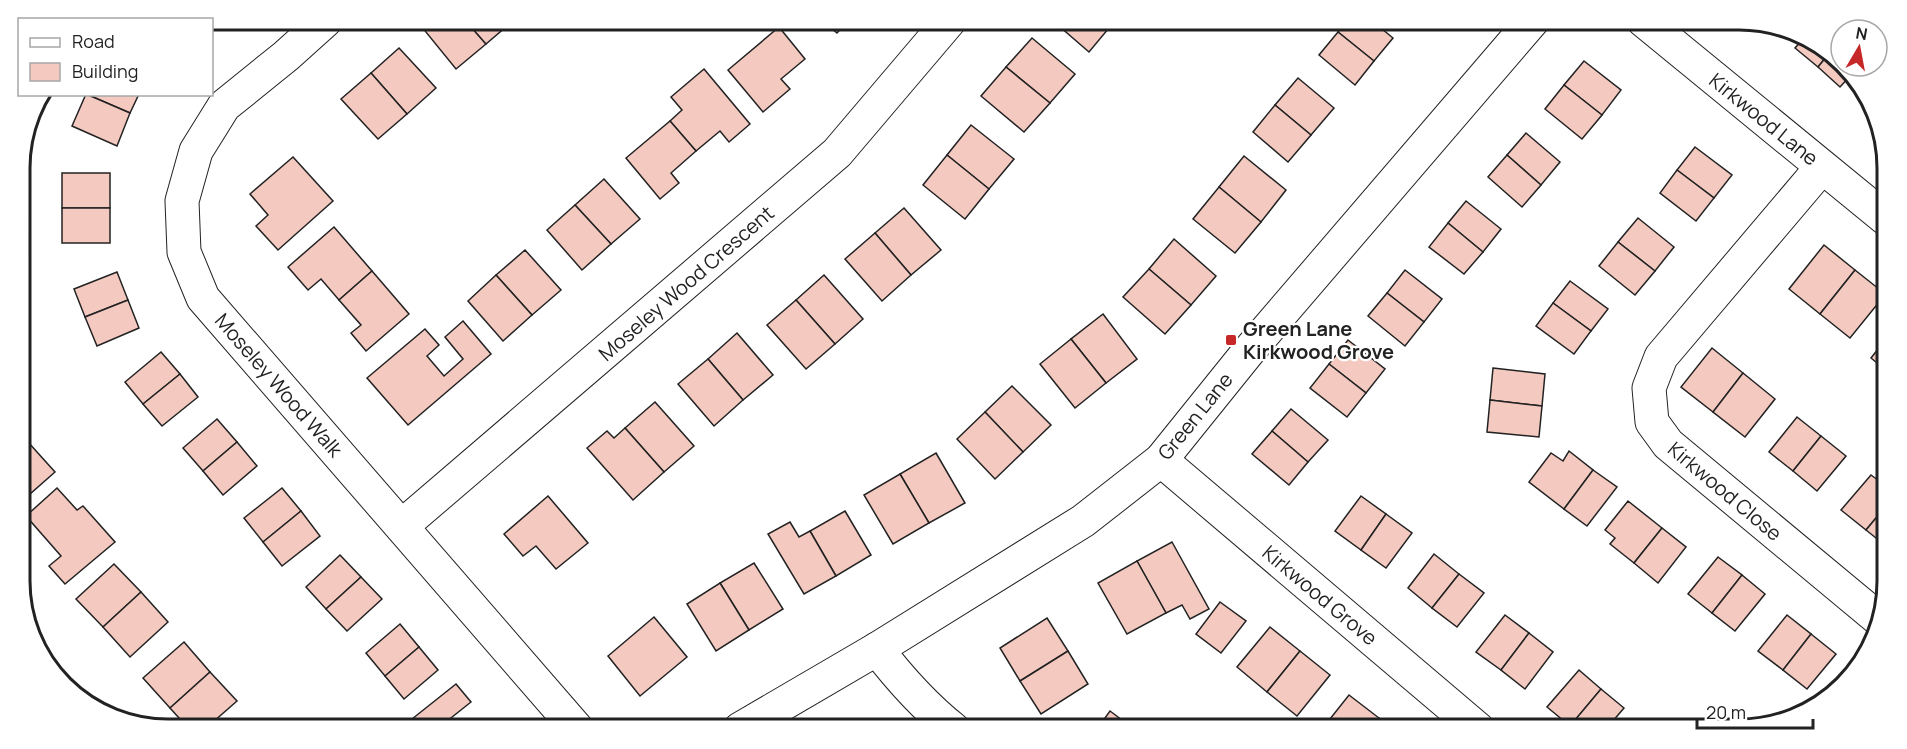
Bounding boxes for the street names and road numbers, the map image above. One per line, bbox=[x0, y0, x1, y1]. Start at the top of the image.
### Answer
street label: Kirkwood Lane bbox=[1704, 67, 1824, 171]
street label: Moseley Wood Crescent bbox=[593, 199, 779, 367]
street label: Moseley Wood Walk bbox=[209, 307, 350, 463]
street label: Green Lane bbox=[1151, 367, 1239, 465]
street label: Kirkwood Close bbox=[1662, 435, 1788, 547]
street label: Kirkwood Grove bbox=[1257, 539, 1383, 651]

